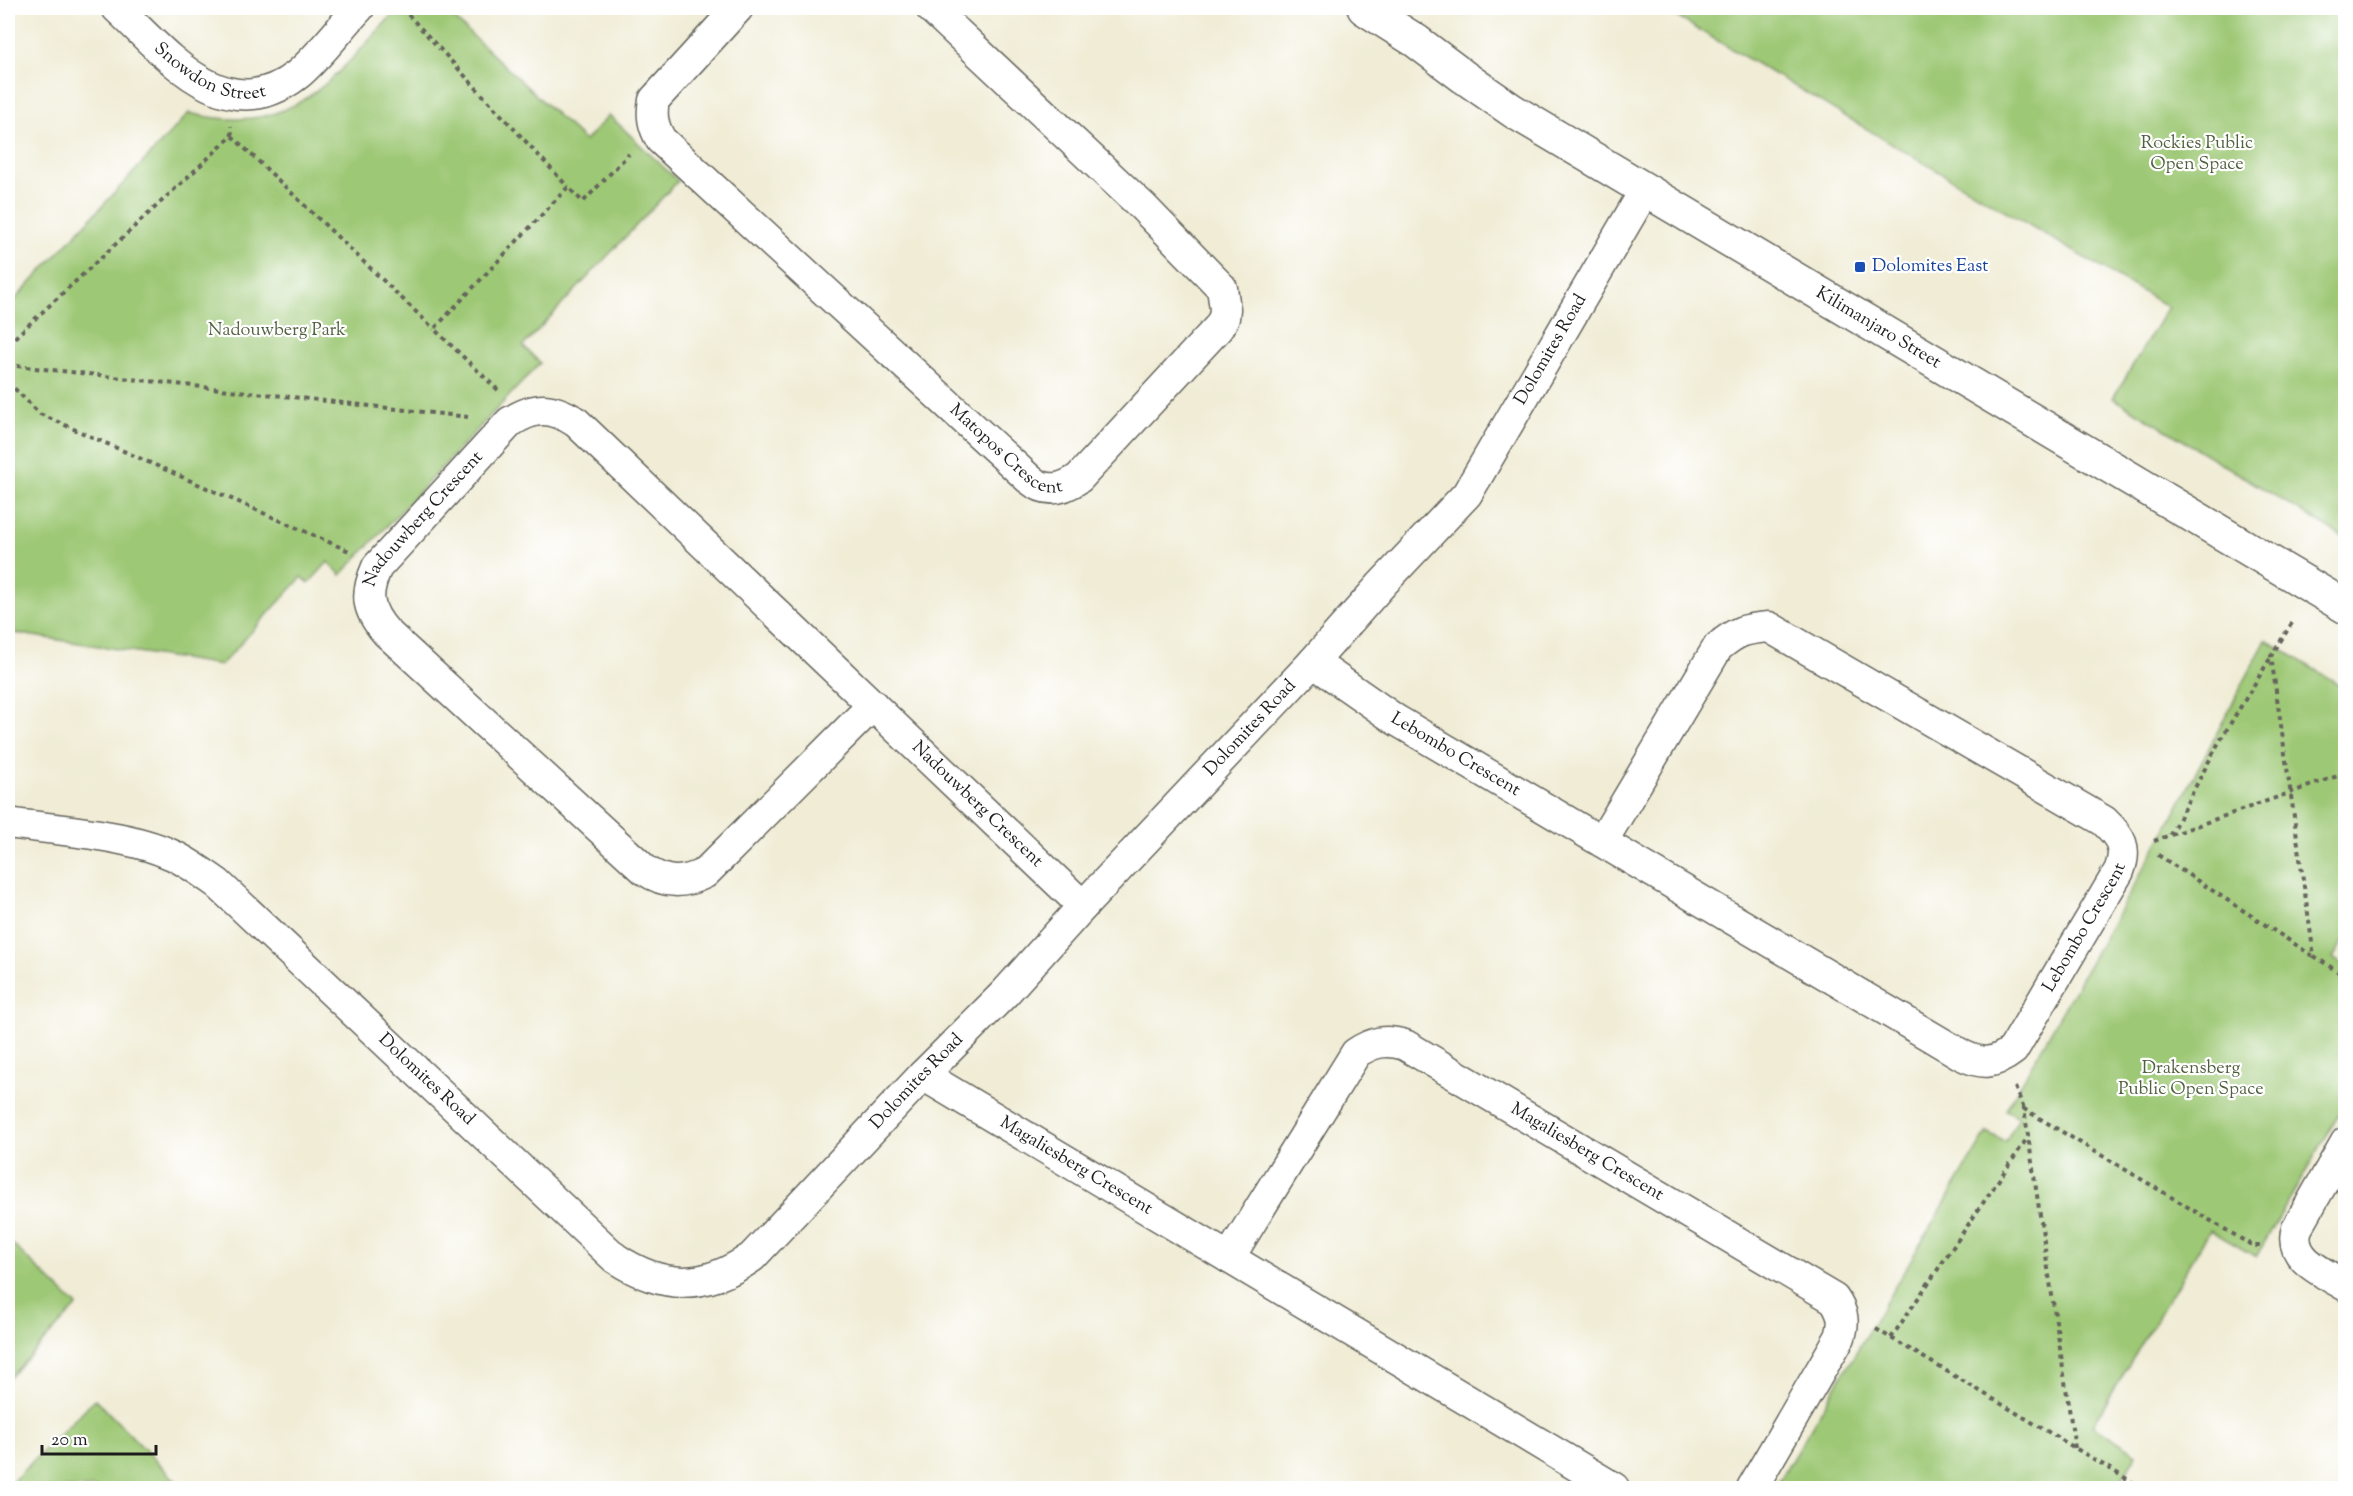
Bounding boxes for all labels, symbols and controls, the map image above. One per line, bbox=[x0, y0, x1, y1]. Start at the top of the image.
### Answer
street label: Snowdon Street bbox=[147, 37, 269, 108]
park label: Rockies Public Open Space bbox=[2141, 131, 2253, 178]
place label: Dolomites East bbox=[1872, 254, 1988, 280]
marker: Dolomites East bbox=[1853, 260, 1867, 274]
street label: Kilimanjaro Street bbox=[1810, 281, 1946, 376]
street label: Dolomites Road bbox=[1509, 290, 1594, 410]
park label: Nadouwberg Park bbox=[208, 318, 346, 344]
street label: Matopos Crescent bbox=[943, 398, 1065, 501]
street label: Nadouwberg Crescent bbox=[358, 446, 490, 590]
street label: Dolomites Road bbox=[1198, 674, 1303, 783]
street label: Lebombo Crescent bbox=[1385, 706, 1525, 804]
street label: Nadouwberg Crescent bbox=[905, 736, 1049, 874]
street label: Lebombo Crescent bbox=[2037, 860, 2134, 998]
street label: Dolomites Road bbox=[372, 1028, 480, 1132]
street label: Dolomites Road bbox=[865, 1028, 970, 1136]
park label: Drakensberg Public Open Space bbox=[2118, 1056, 2264, 1103]
street label: Magaliesberg Crescent bbox=[1505, 1097, 1668, 1208]
street label: Magaliesberg Crescent bbox=[994, 1110, 1157, 1222]
scale bar bbox=[42, 1418, 156, 1456]
text: 20 m bbox=[51, 1428, 88, 1454]

